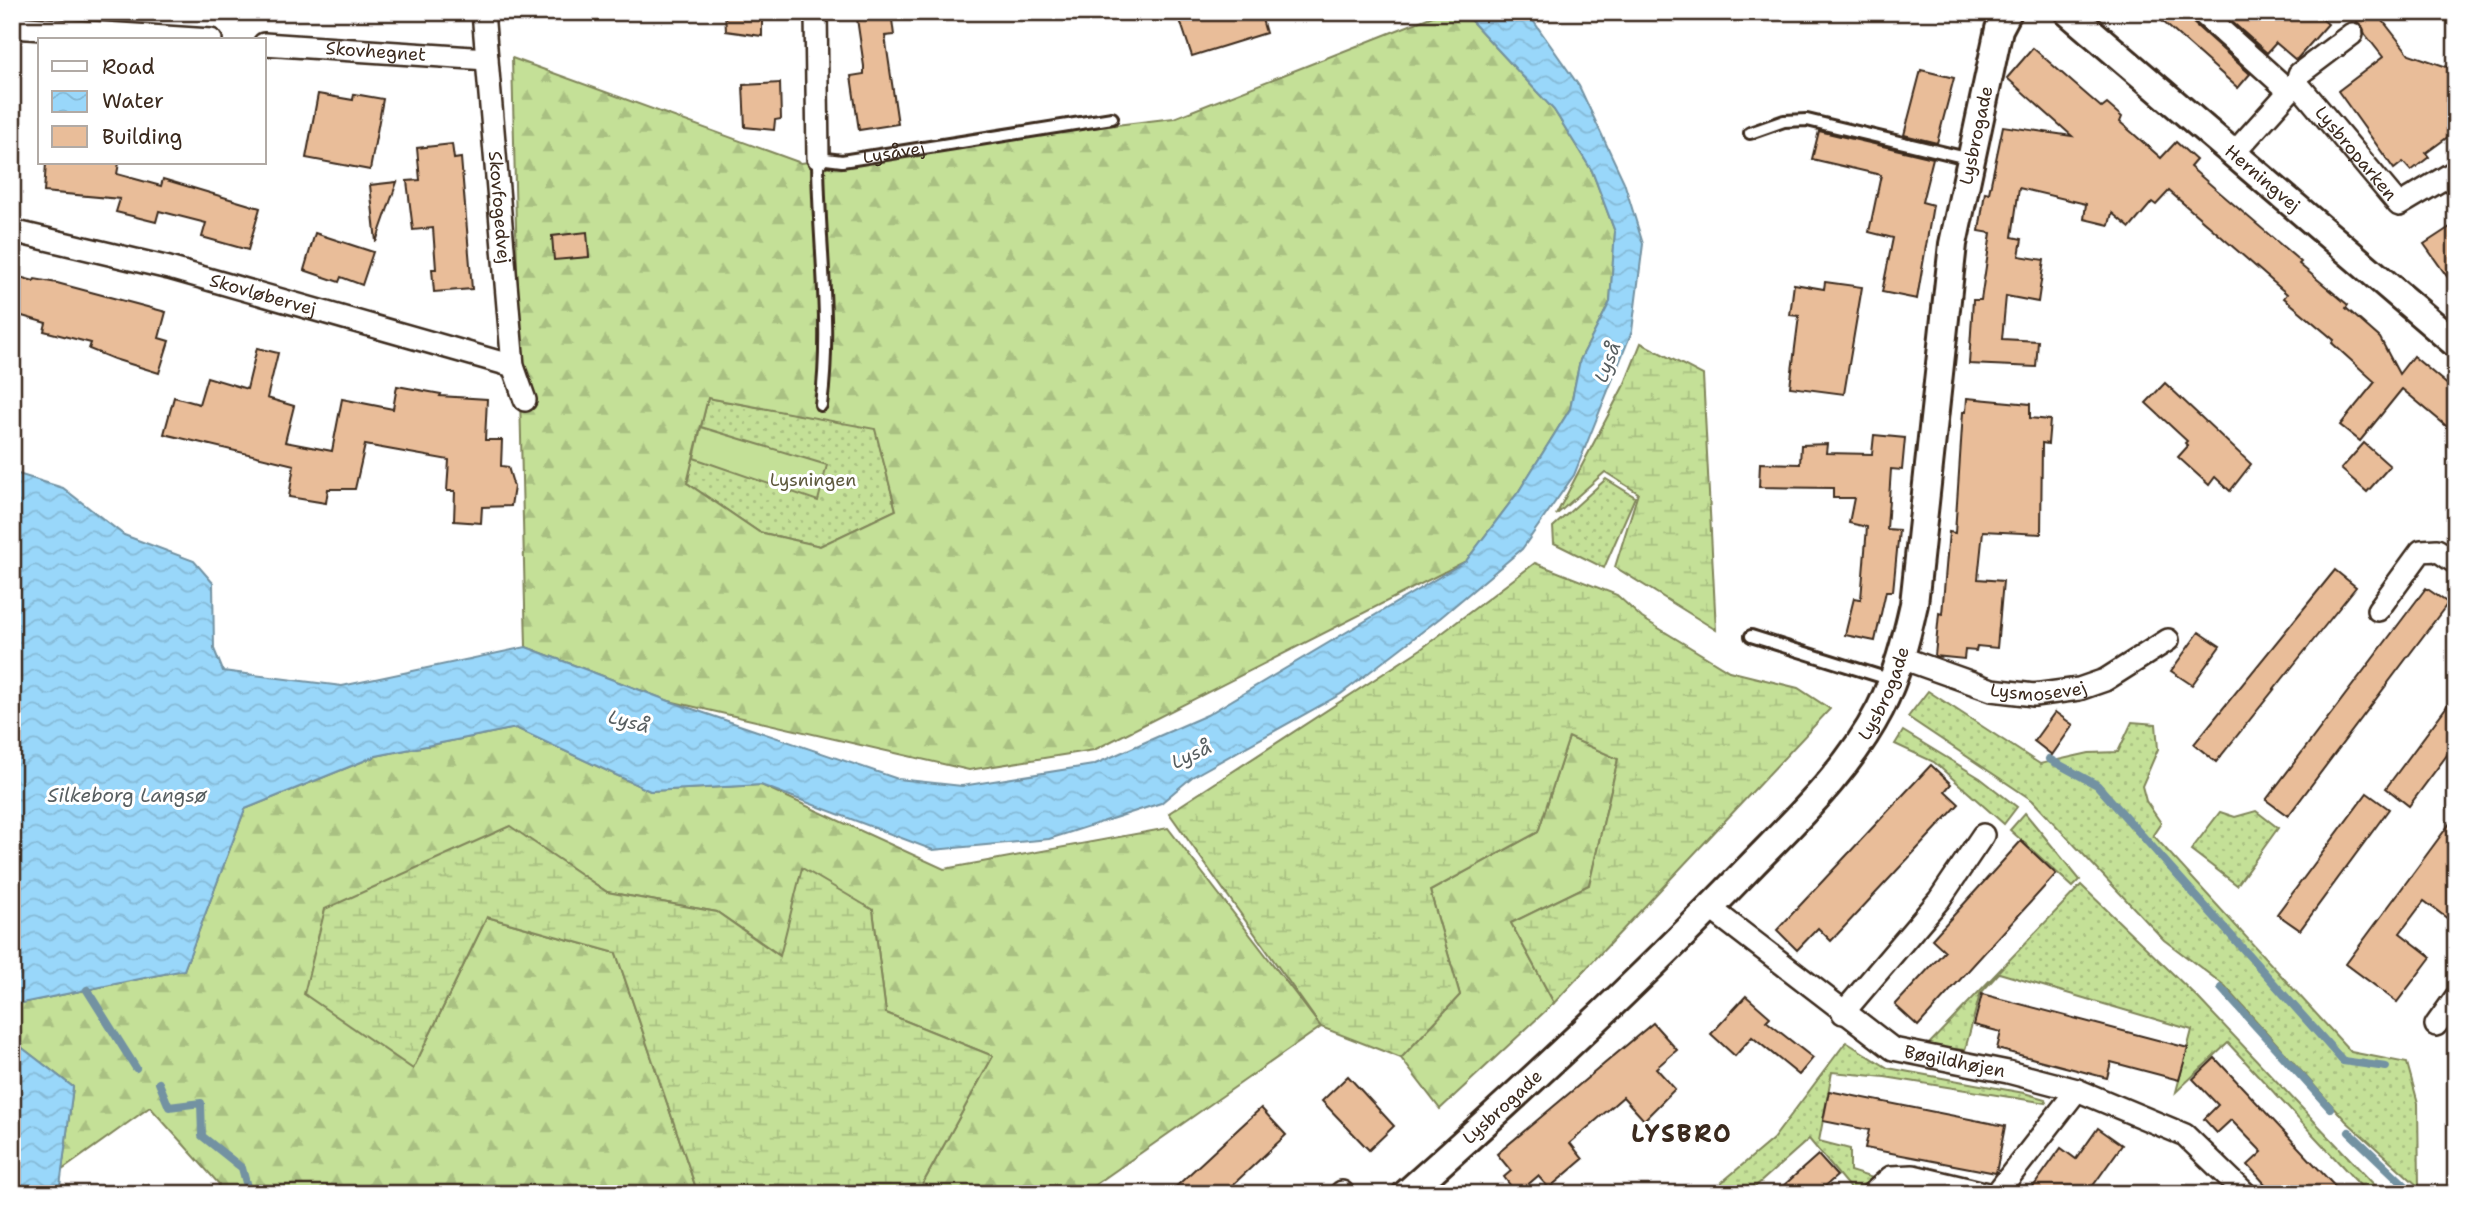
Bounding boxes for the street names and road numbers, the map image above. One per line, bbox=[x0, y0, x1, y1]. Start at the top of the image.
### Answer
street label: Skovhegnet bbox=[325, 36, 427, 67]
street label: Lysbrogade bbox=[1954, 84, 1998, 187]
street label: Lysbroparken bbox=[2309, 101, 2402, 206]
street label: Lysåvej bbox=[861, 136, 927, 170]
street label: Herningvej bbox=[2220, 139, 2305, 217]
street label: Skovfogedvej bbox=[483, 150, 516, 265]
street label: Skovløbervej bbox=[207, 268, 319, 321]
street label: Lysbrogade bbox=[1853, 644, 1915, 745]
street label: Lysmosevej bbox=[1989, 675, 2090, 707]
street label: Bøgildhøjen bbox=[1902, 1040, 2007, 1083]
street label: Lysbrogade bbox=[1457, 1064, 1548, 1150]

